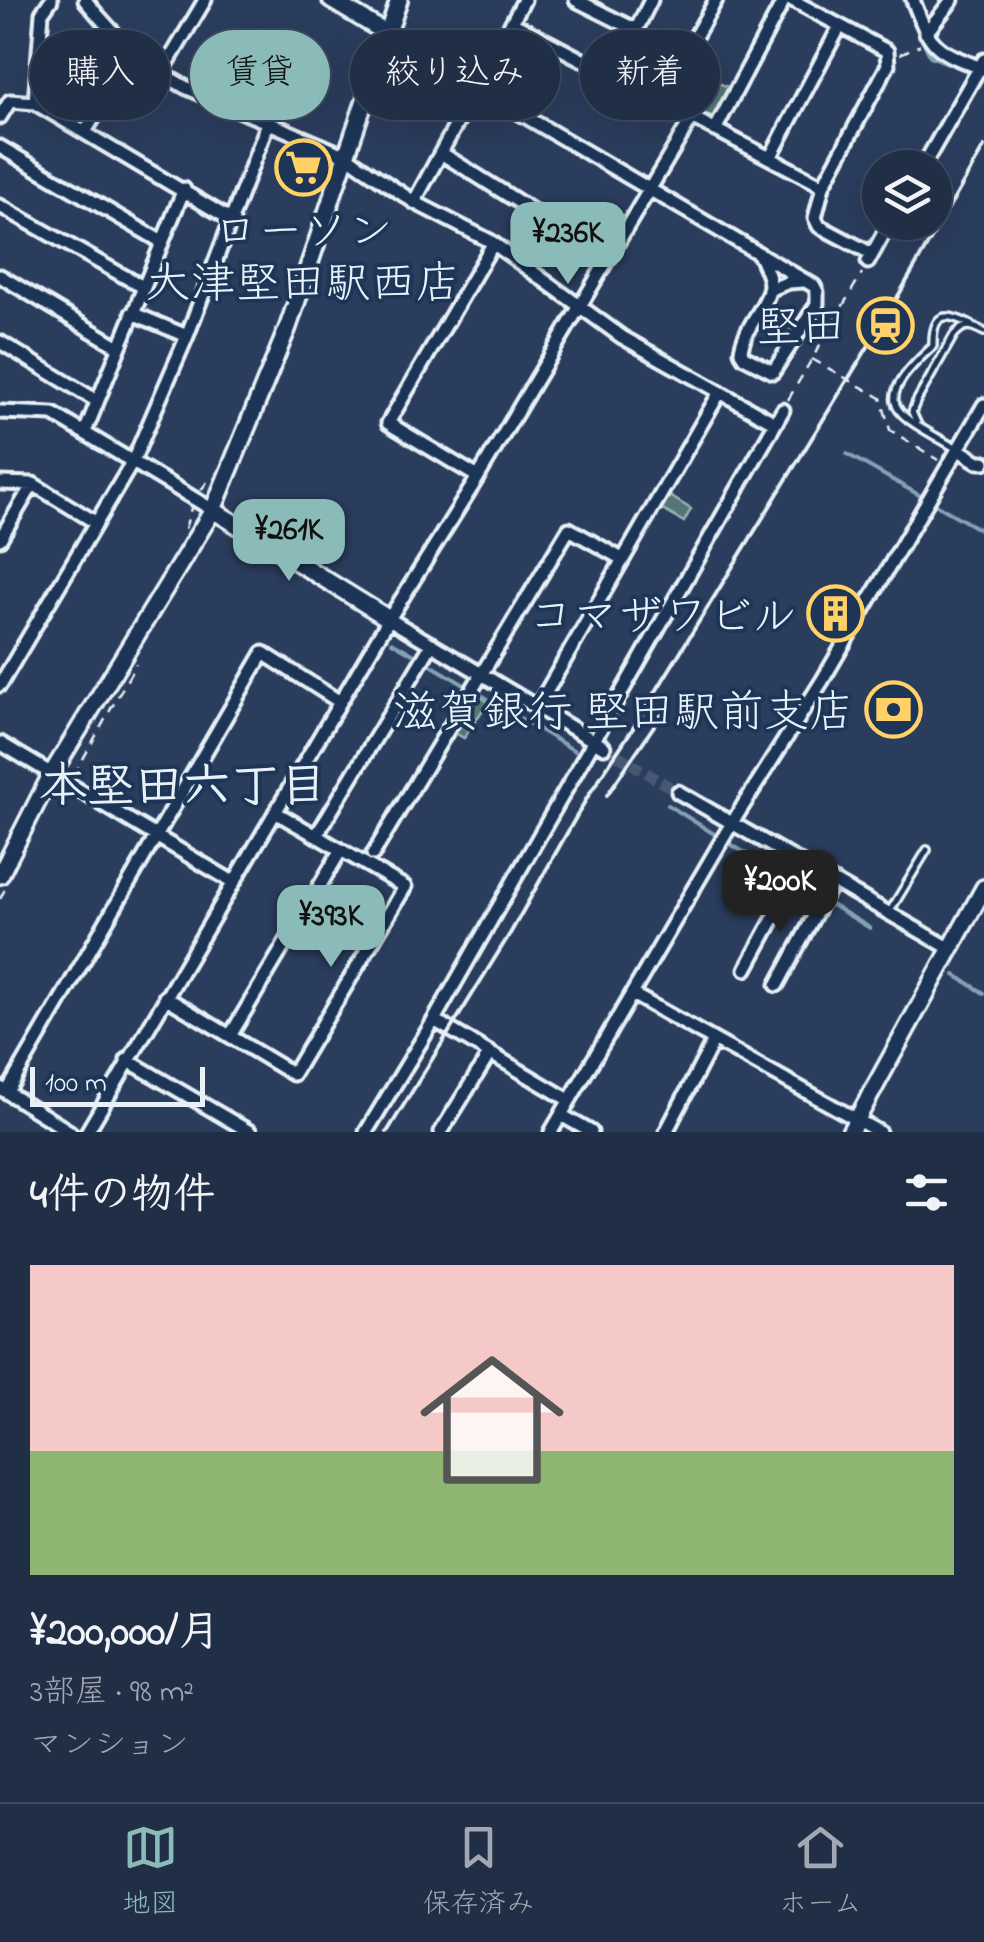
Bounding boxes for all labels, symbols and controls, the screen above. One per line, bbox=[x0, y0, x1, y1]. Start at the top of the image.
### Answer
chip: 購入 bbox=[30, 30, 170, 120]
chip: 賃貸 bbox=[190, 30, 330, 120]
chip: 絞り込み bbox=[350, 30, 560, 120]
chip: 新着 bbox=[580, 30, 720, 120]
supermarket icon: ローソン 大津堅田駅西店 bbox=[273, 137, 333, 197]
map controls bbox=[862, 150, 952, 240]
button: layers bbox=[862, 150, 952, 240]
place label: ローソン 大津堅田駅西店 bbox=[145, 201, 461, 319]
pin: ¥236K bbox=[498, 202, 638, 287]
text: ¥236K bbox=[532, 211, 604, 258]
station icon: 堅田 bbox=[855, 295, 915, 355]
place label: 堅田 bbox=[756, 297, 846, 363]
pin: ¥261K bbox=[219, 499, 359, 584]
text: ¥261K bbox=[255, 508, 323, 555]
building icon: コマザワビル bbox=[806, 584, 866, 644]
place label: コマザワビル bbox=[528, 586, 797, 652]
bank icon: 滋賀銀行 堅田駅前支店 bbox=[863, 680, 923, 740]
place label: 滋賀銀行 堅田駅前支店 bbox=[393, 682, 854, 748]
district label: 本堅田六丁目 bbox=[39, 754, 327, 824]
pin: ¥200K bbox=[710, 850, 850, 935]
text: ¥200K bbox=[744, 859, 816, 906]
pin: ¥393K bbox=[261, 885, 401, 970]
text: ¥393K bbox=[299, 894, 363, 941]
scale bar bbox=[30, 1062, 205, 1106]
text: 100 m bbox=[45, 1064, 107, 1105]
icon: filters bbox=[899, 1165, 954, 1220]
text: 4件の物件 bbox=[30, 1166, 215, 1227]
icon: home bbox=[402, 1330, 582, 1510]
text: ¥200,000/月 bbox=[30, 1603, 220, 1664]
text: 3部屋 · 98 m² bbox=[30, 1670, 194, 1717]
text: マンション bbox=[30, 1723, 189, 1770]
tab: 地図 bbox=[122, 1820, 178, 1926]
tab: 保存済み bbox=[423, 1820, 535, 1926]
tab: ホーム bbox=[779, 1820, 862, 1926]

